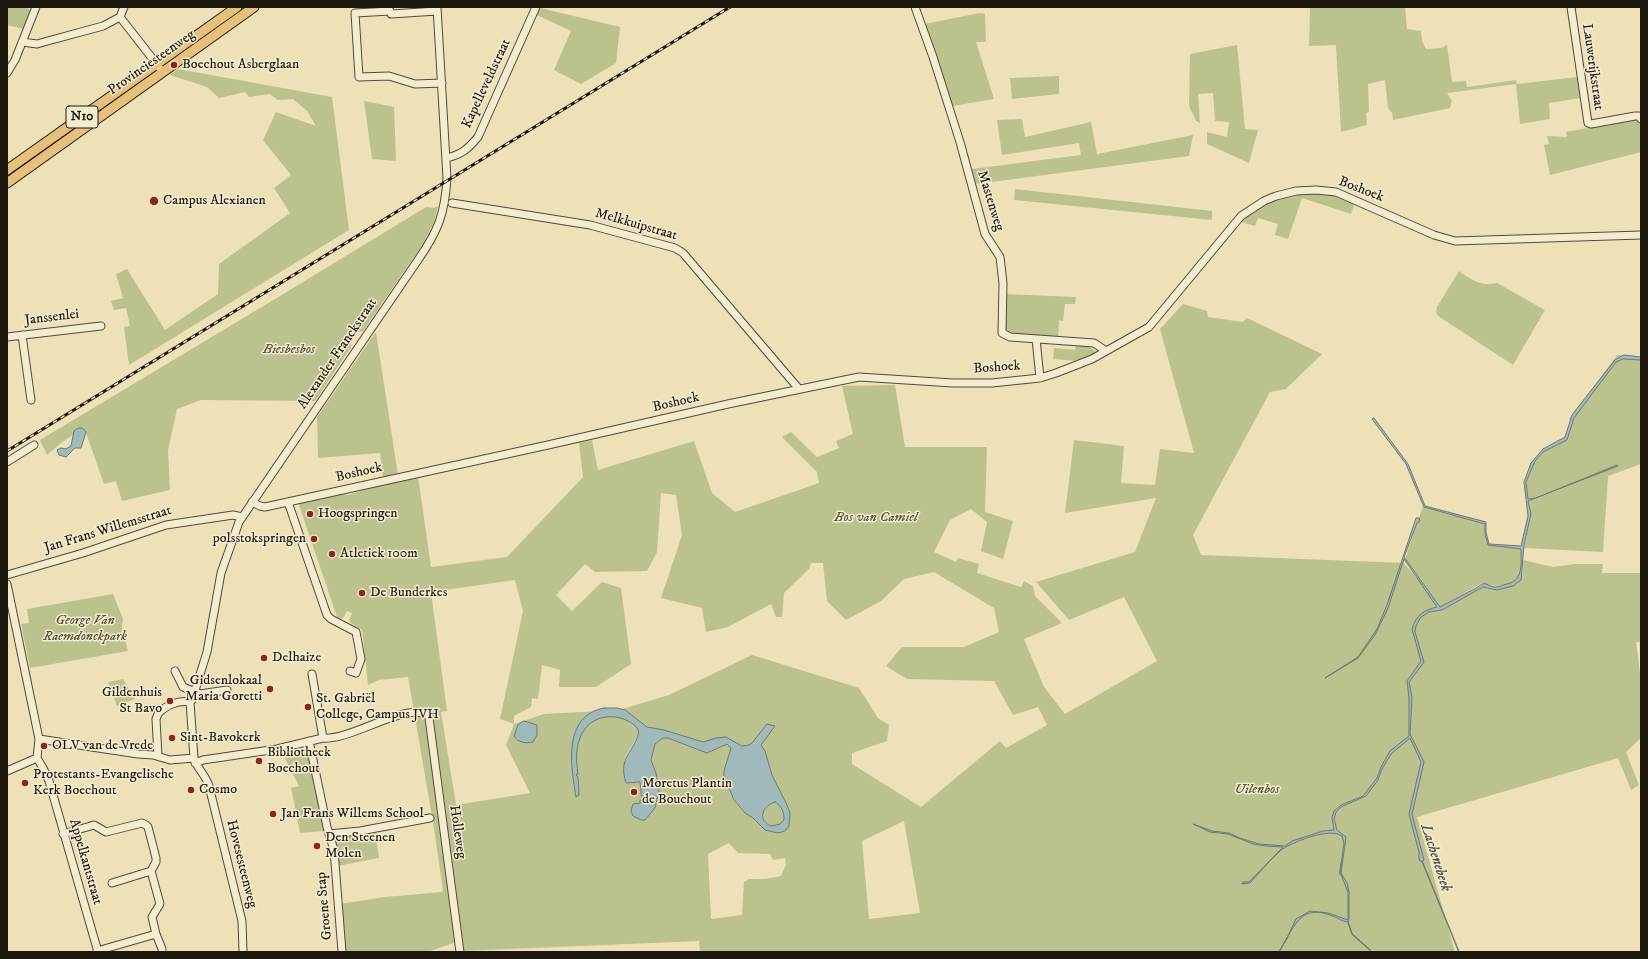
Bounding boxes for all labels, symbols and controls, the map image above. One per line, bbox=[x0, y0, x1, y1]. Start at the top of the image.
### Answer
street label: Lauwerijkstraat bbox=[1578, 23, 1606, 111]
street label: Provinciesteenweg bbox=[105, 27, 199, 99]
street label: Kapelleveldstraat bbox=[459, 37, 515, 131]
place label: Boechout Asberglaan bbox=[182, 57, 299, 73]
marker: Boechout Asberglaan bbox=[169, 60, 179, 70]
road number: N10 bbox=[66, 106, 98, 128]
street label: Mastenweg bbox=[973, 169, 1007, 233]
street label: Boshoek bbox=[1336, 174, 1386, 206]
place label: Campus Alexianen bbox=[163, 193, 266, 209]
marker: Campus Alexianen bbox=[148, 195, 160, 207]
street label: Melkkuipstraat bbox=[593, 205, 679, 245]
street label: Alexander Franckstraat bbox=[295, 295, 381, 413]
street label: Janssenlei bbox=[24, 306, 80, 330]
park label: Biesbesbos bbox=[263, 342, 315, 358]
street label: Boshoek bbox=[973, 358, 1021, 378]
street label: Boshoek bbox=[651, 390, 701, 416]
street label: Boshoek bbox=[334, 460, 384, 486]
street label: Jan Frans Willemsstraat bbox=[42, 503, 174, 557]
place label: Hoogspringen bbox=[318, 506, 398, 522]
marker: Hoogspringen bbox=[305, 509, 315, 519]
park label: Bos van Camiel bbox=[834, 510, 918, 526]
place label: polsstokspringen bbox=[213, 531, 306, 547]
marker: polsstokspringen bbox=[309, 534, 319, 544]
place label: Atletiek 100m bbox=[340, 546, 418, 562]
marker: Atletiek 100m bbox=[327, 549, 337, 559]
place label: De Bunderkes bbox=[370, 585, 447, 601]
marker: De Bunderkes bbox=[357, 588, 367, 598]
park label: George Van Raemdonckpark bbox=[43, 613, 127, 646]
place label: Delhaize bbox=[272, 650, 321, 666]
marker: Delhaize bbox=[259, 653, 269, 663]
place label: Gidsenlokaal Maria Goretti bbox=[185, 673, 262, 706]
marker: Gidsenlokaal Maria Goretti bbox=[265, 684, 275, 694]
place label: Gildenhuis St Bavo bbox=[102, 685, 162, 718]
place label: St. Gabriël College, Campus JVH bbox=[316, 691, 439, 724]
marker: Gildenhuis St Bavo bbox=[165, 696, 175, 706]
marker: St. Gabriël College, Campus JVH bbox=[303, 702, 313, 712]
place label: Sint-Bavokerk bbox=[180, 730, 261, 746]
marker: Sint-Bavokerk bbox=[167, 733, 177, 743]
place label: OLV van de Vrede bbox=[52, 738, 153, 754]
marker: OLV van de Vrede bbox=[39, 741, 49, 751]
place label: Bibliotheek Boechout bbox=[267, 745, 331, 778]
marker: Bibliotheek Boechout bbox=[254, 756, 264, 766]
place label: Protestants-Evangelische Kerk Boechout bbox=[33, 767, 174, 800]
place label: Moretus Plantin de Bouchout bbox=[642, 776, 732, 808]
marker: Protestants-Evangelische Kerk Boechout bbox=[20, 778, 30, 788]
place label: Cosmo bbox=[199, 782, 237, 798]
park label: Uilenbos bbox=[1234, 782, 1280, 798]
marker: Cosmo bbox=[186, 785, 196, 795]
marker: Moretus Plantin de Bouchout bbox=[629, 787, 639, 797]
street label: Holleweg bbox=[445, 804, 469, 860]
place label: Jan Frans Willems School bbox=[281, 806, 424, 822]
marker: Jan Frans Willems School bbox=[268, 809, 278, 819]
street label: Appelkantstraat bbox=[65, 817, 105, 907]
street label: Hovesesteenweg bbox=[222, 818, 260, 910]
water label: Lachenebeek bbox=[1416, 822, 1454, 894]
place label: Den Steenen Molen bbox=[325, 830, 395, 862]
marker: Den Steenen Molen bbox=[312, 841, 322, 851]
street label: Groene Stap bbox=[314, 871, 336, 941]

